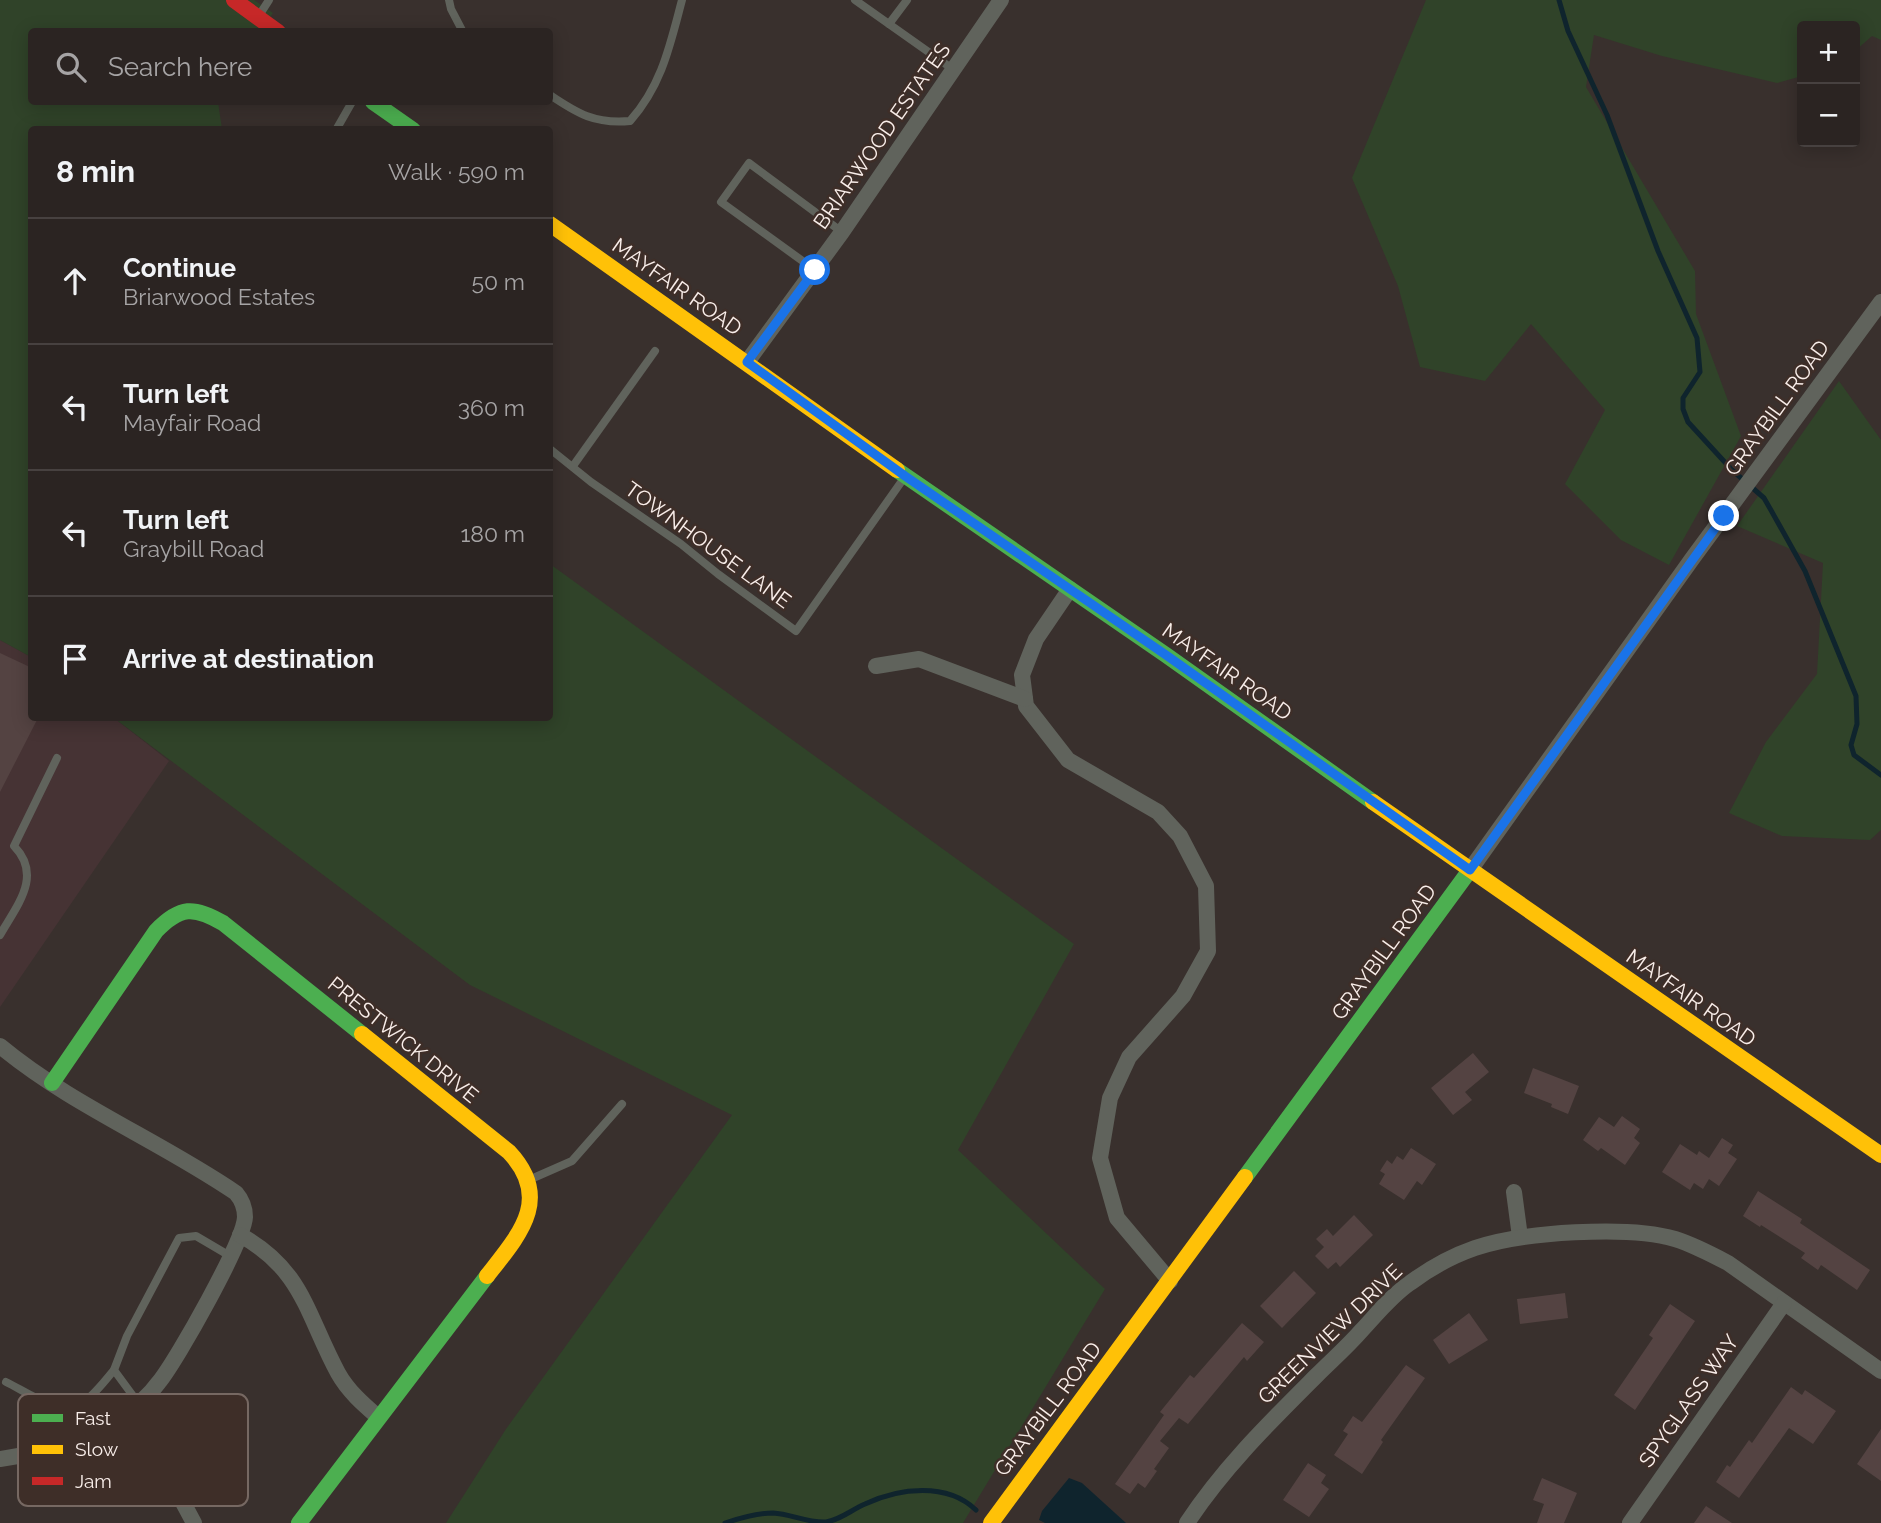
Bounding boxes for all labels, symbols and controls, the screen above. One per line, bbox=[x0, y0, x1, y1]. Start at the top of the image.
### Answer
map controls bbox=[1797, 21, 1860, 147]
button: + bbox=[1797, 21, 1860, 84]
search box bbox=[28, 28, 553, 105]
street label: BRIARWOOD ESTATES bbox=[808, 38, 956, 234]
icon: search bbox=[52, 48, 90, 86]
text: Search here bbox=[108, 52, 252, 82]
button: − bbox=[1797, 84, 1860, 147]
text: 8 min bbox=[56, 154, 135, 189]
text: Walk · 590 m bbox=[388, 158, 525, 185]
street label: MAYFAIR ROAD bbox=[608, 233, 747, 341]
text: Continue bbox=[123, 253, 236, 283]
route start bbox=[799, 254, 830, 285]
icon: ahead bbox=[56, 262, 94, 300]
text: 50 m bbox=[471, 268, 525, 295]
text: Briarwood Estates bbox=[123, 283, 315, 310]
street label: GRAYBILL ROAD bbox=[1719, 335, 1834, 480]
text: Turn left bbox=[123, 379, 229, 409]
icon: left bbox=[56, 388, 94, 426]
text: 360 m bbox=[458, 394, 525, 421]
text: Mayfair Road bbox=[123, 409, 261, 436]
street label: TOWNHOUSE LANE bbox=[620, 476, 796, 613]
route end bbox=[1708, 500, 1739, 531]
text: Turn left bbox=[123, 505, 229, 535]
icon: left bbox=[56, 514, 94, 552]
text: 180 m bbox=[460, 520, 525, 547]
text: Graybill Road bbox=[123, 535, 264, 562]
street label: MAYFAIR ROAD bbox=[1158, 618, 1297, 726]
icon: arrive bbox=[56, 640, 94, 678]
text: Arrive at destination bbox=[123, 644, 374, 674]
street label: GRAYBILL ROAD bbox=[1326, 879, 1441, 1024]
street label: MAYFAIR ROAD bbox=[1622, 944, 1761, 1052]
street label: PRESTWICK DRIVE bbox=[323, 971, 484, 1108]
street label: GREENVIEW DRIVE bbox=[1252, 1259, 1407, 1409]
street label: SPYGLASS WAY bbox=[1633, 1329, 1744, 1472]
street label: GRAYBILL ROAD bbox=[989, 1337, 1106, 1481]
legend bbox=[18, 1394, 248, 1506]
text: Fast bbox=[75, 1407, 111, 1429]
text: Slow bbox=[75, 1438, 119, 1460]
text: Jam bbox=[75, 1470, 112, 1492]

